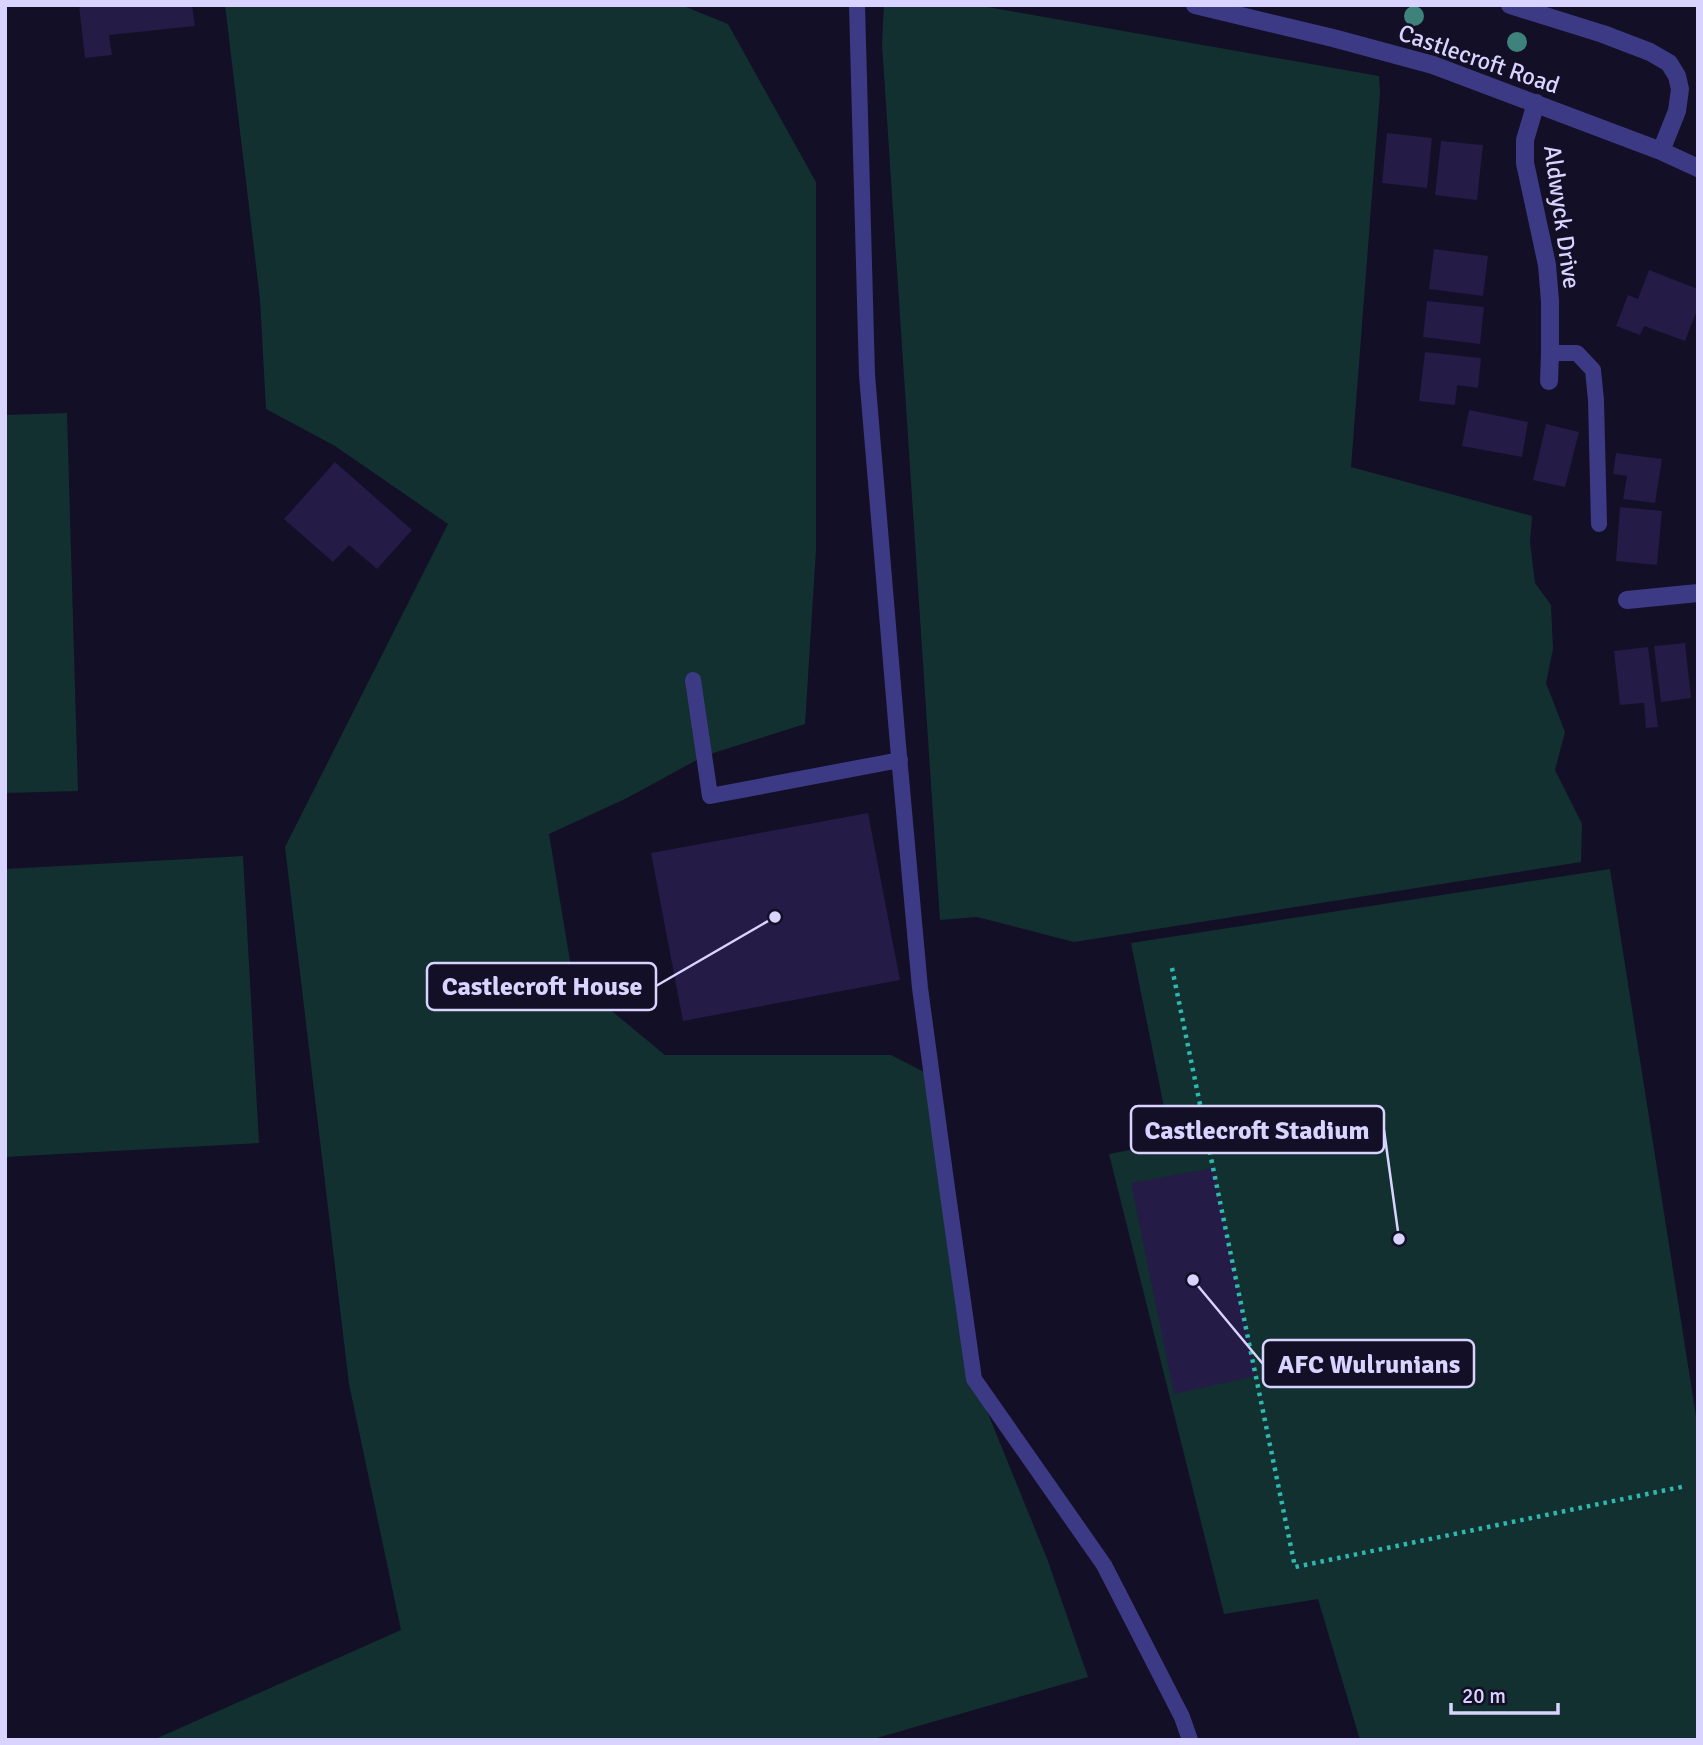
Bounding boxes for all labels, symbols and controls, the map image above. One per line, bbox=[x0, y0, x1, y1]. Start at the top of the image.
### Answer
street label: Castlecroft Road bbox=[1394, 17, 1564, 101]
street label: Aldwyck Drive bbox=[1537, 143, 1587, 291]
callout: Castlecroft House bbox=[427, 963, 656, 1010]
text: Castlecroft House bbox=[442, 971, 642, 1003]
callout: Castlecroft Stadium bbox=[1131, 1106, 1384, 1153]
text: Castlecroft Stadium bbox=[1144, 1115, 1370, 1147]
callout: AFC Wulrunians bbox=[1263, 1340, 1474, 1387]
text: AFC Wulrunians bbox=[1278, 1349, 1460, 1381]
scale bar bbox=[1451, 1672, 1558, 1716]
text: 20 m bbox=[1462, 1683, 1506, 1709]

